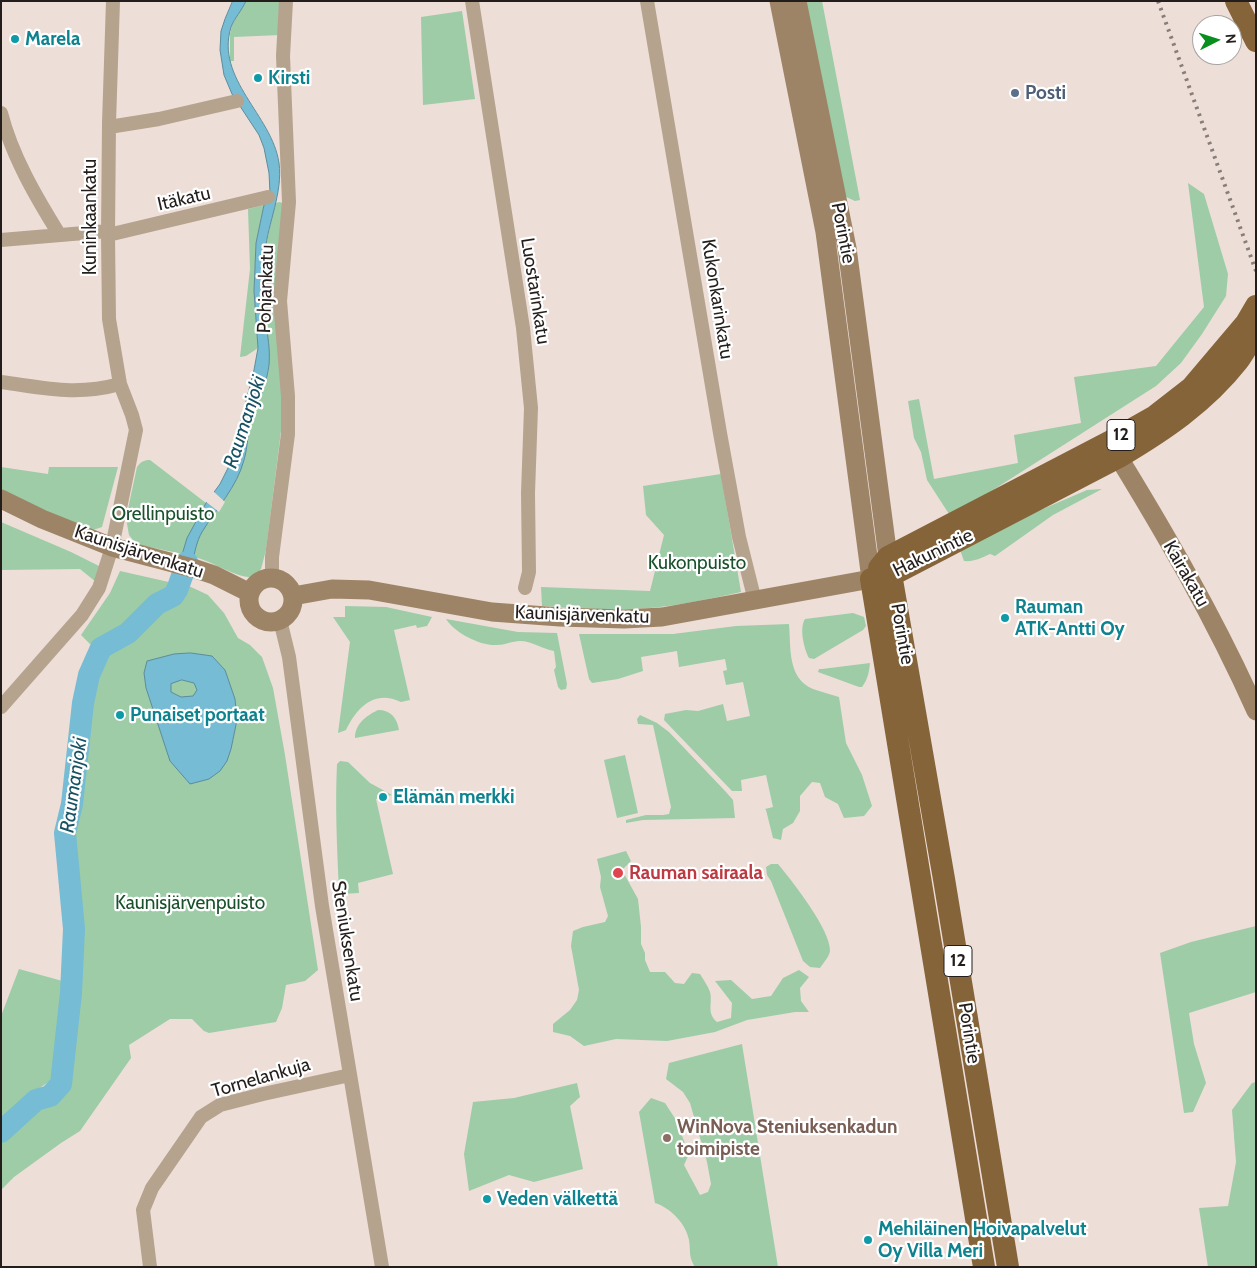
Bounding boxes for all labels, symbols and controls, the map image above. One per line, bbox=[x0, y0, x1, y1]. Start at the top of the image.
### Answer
north arrow bbox=[1192, 15, 1242, 65]
place label: Marela bbox=[25, 28, 81, 50]
marker: Marela bbox=[9, 33, 21, 45]
text: N bbox=[1222, 33, 1240, 44]
place label: Kirsti bbox=[268, 67, 310, 89]
marker: Kirsti bbox=[252, 72, 264, 84]
place label: Posti bbox=[1025, 82, 1066, 104]
marker: Posti bbox=[1009, 87, 1021, 99]
street label: Kuninkaankatu bbox=[79, 159, 101, 275]
street label: Itäkatu bbox=[155, 182, 213, 216]
street label: Porintie bbox=[826, 201, 860, 265]
street label: Luostarinkatu bbox=[515, 236, 555, 346]
street label: Kukonkarinkatu bbox=[696, 237, 738, 361]
street label: Pohjankatu bbox=[253, 244, 279, 334]
water label: Raumanjoki bbox=[219, 373, 271, 471]
road number: 12 bbox=[1107, 420, 1135, 450]
park label: Orellinpuisto bbox=[112, 503, 214, 525]
street label: Kaunisjärvenkatu bbox=[71, 520, 207, 584]
street label: Hakunintie bbox=[889, 524, 977, 582]
street label: Kairakatu bbox=[1158, 537, 1214, 611]
park label: Kukonpuisto bbox=[648, 552, 746, 574]
place label: Rauman ATK-Antti Oy bbox=[1015, 596, 1125, 640]
street label: Kaunisjärvenkatu bbox=[514, 601, 650, 629]
street label: Porintie bbox=[885, 602, 919, 666]
marker: Rauman ATK-Antti Oy bbox=[999, 612, 1011, 624]
place label: Punaiset portaat bbox=[130, 704, 265, 726]
marker: Punaiset portaat bbox=[114, 709, 126, 721]
water label: Raumanjoki bbox=[55, 736, 93, 834]
place label: Elämän merkki bbox=[393, 786, 515, 808]
marker: Elämän merkki bbox=[377, 791, 389, 803]
place label: Rauman sairaala bbox=[629, 862, 763, 884]
marker: Rauman sairaala bbox=[611, 866, 625, 880]
street label: Steniuksenkatu bbox=[326, 879, 368, 1003]
park label: Kaunisjärvenpuisto bbox=[115, 892, 265, 914]
road number: 12 bbox=[944, 946, 972, 976]
street label: Porintie bbox=[953, 1001, 985, 1065]
street label: Tornelankuja bbox=[209, 1053, 313, 1103]
place label: WinNova Steniuksenkadun toimipiste bbox=[677, 1116, 897, 1160]
marker: WinNova Steniuksenkadun toimipiste bbox=[661, 1132, 673, 1144]
place label: Veden välkettä bbox=[497, 1188, 618, 1210]
marker: Veden välkettä bbox=[481, 1193, 493, 1205]
place label: Mehiläinen Hoivapalvelut Oy Villa Meri bbox=[878, 1218, 1086, 1262]
marker: Mehiläinen Hoivapalvelut Oy Villa Meri bbox=[862, 1234, 874, 1246]

